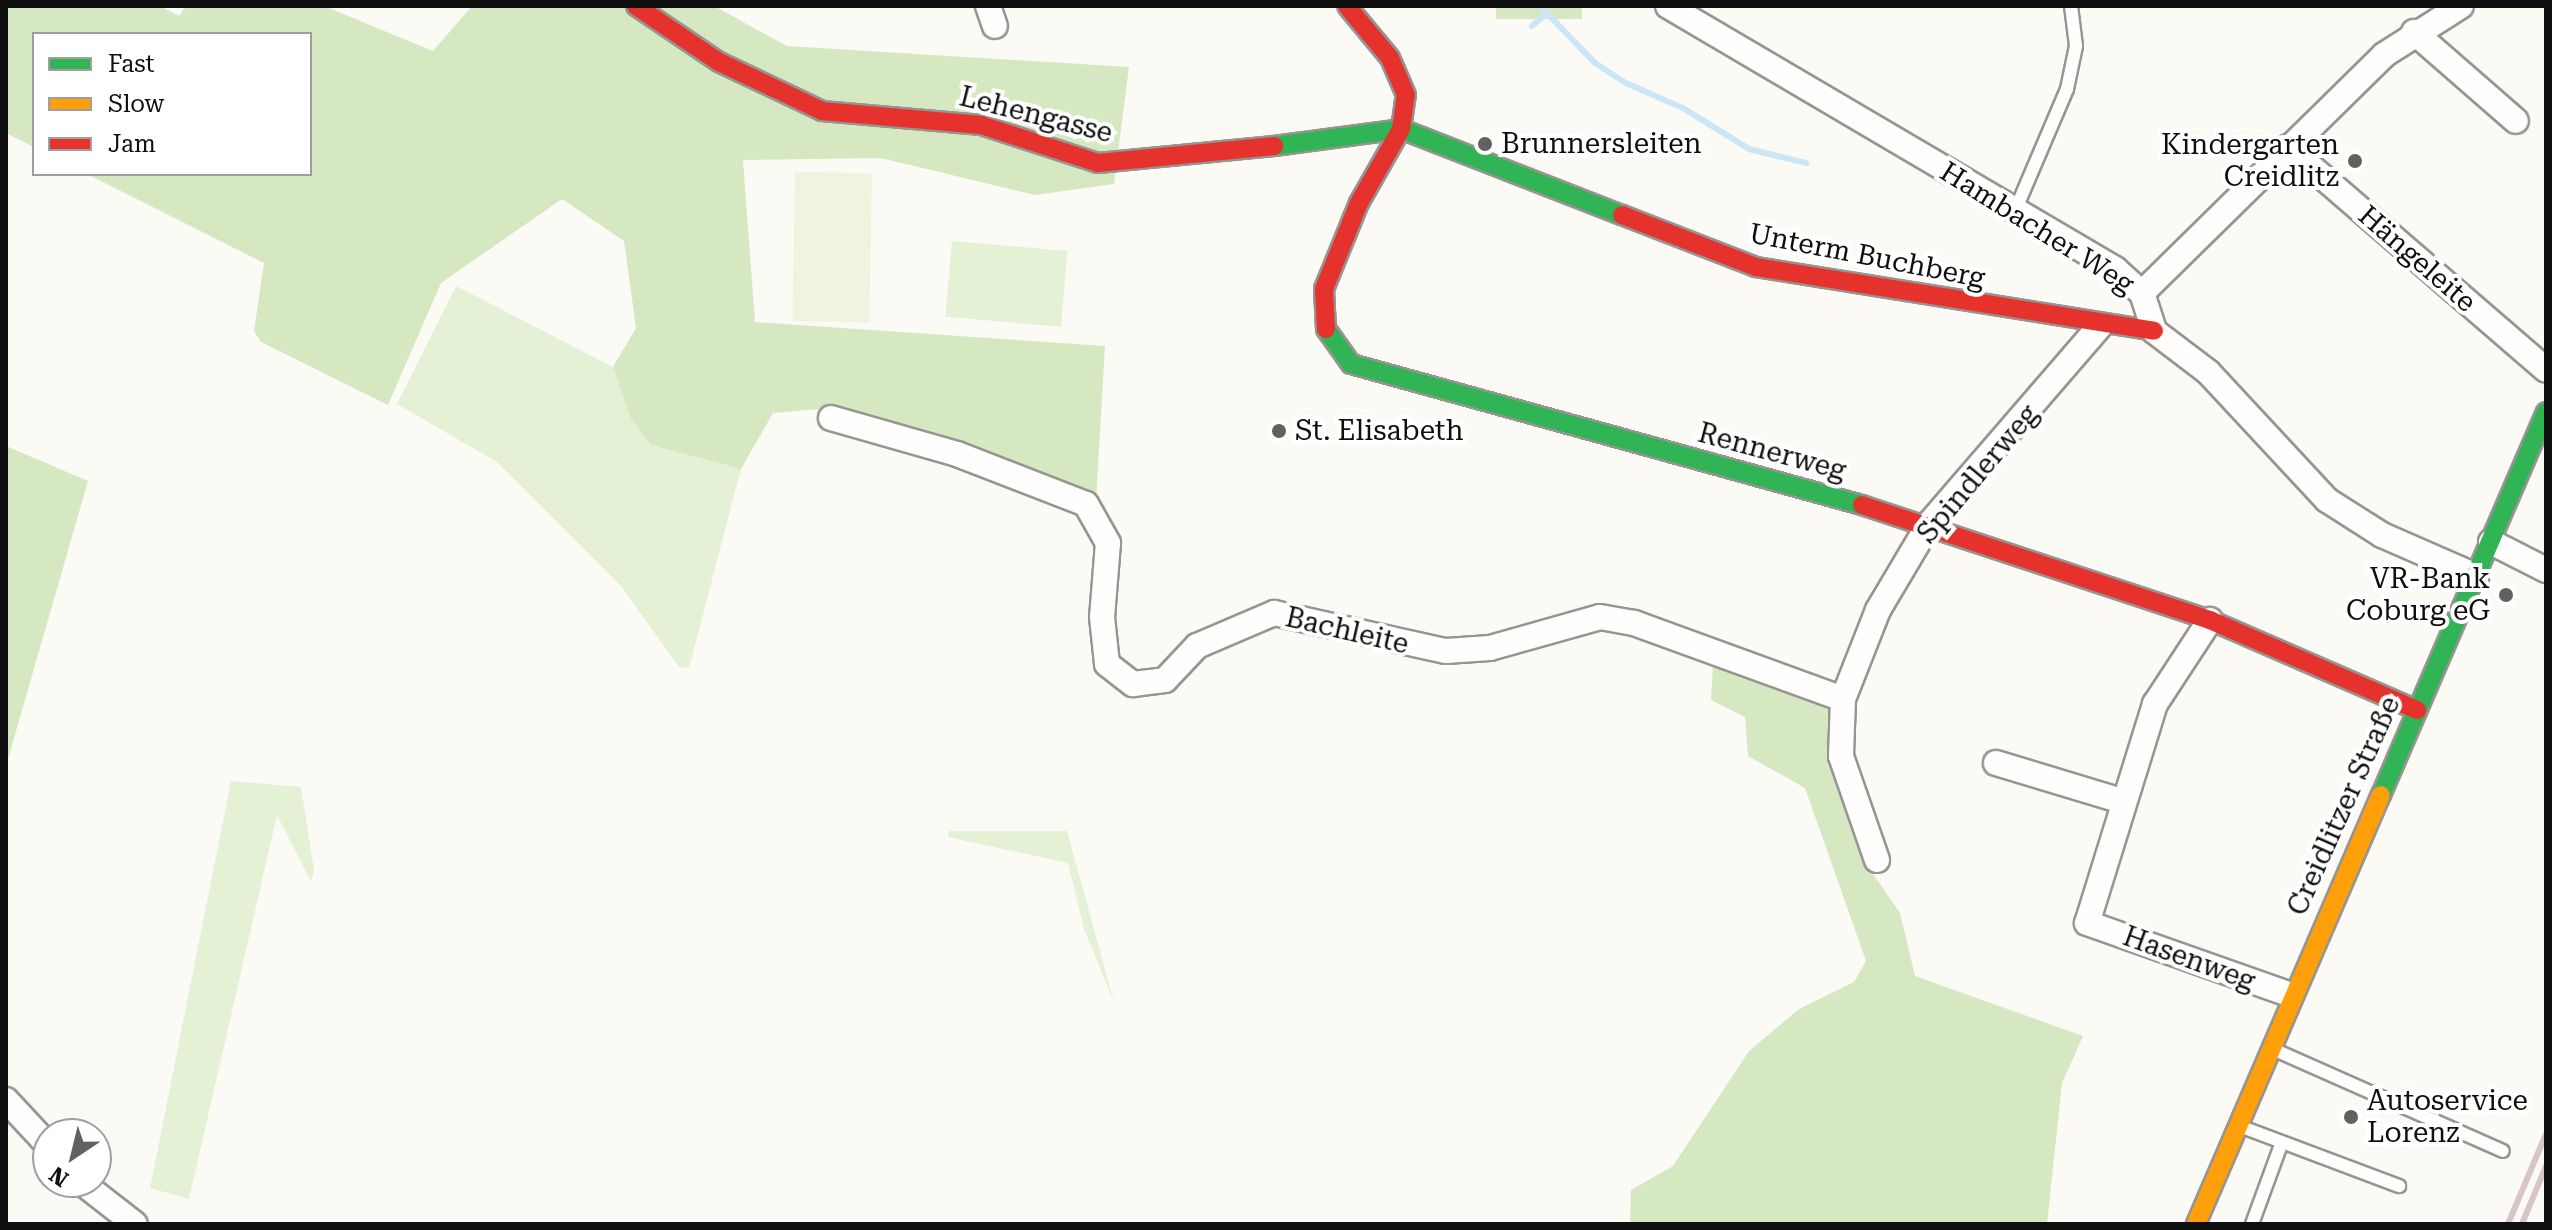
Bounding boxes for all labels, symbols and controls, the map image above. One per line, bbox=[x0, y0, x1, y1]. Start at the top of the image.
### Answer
legend bbox=[32, 32, 312, 176]
text: Fast bbox=[108, 50, 155, 78]
street label: Lehengasse bbox=[956, 80, 1116, 150]
text: Slow bbox=[108, 90, 164, 118]
place label: Brunnersleiten bbox=[1501, 127, 1702, 161]
place label: Kindergarten Creidlitz bbox=[2161, 128, 2339, 194]
text: Jam bbox=[108, 130, 156, 158]
marker: Brunnersleiten bbox=[1476, 135, 1494, 153]
marker: Kindergarten Creidlitz bbox=[2346, 152, 2364, 170]
street label: Hambacher Weg bbox=[1934, 155, 2140, 301]
street label: Hängeleite bbox=[2351, 199, 2483, 319]
street label: Unterm Buchberg bbox=[1746, 217, 1988, 295]
street label: Spindlerweg bbox=[1910, 398, 2046, 550]
place label: St. Elisabeth bbox=[1295, 414, 1464, 448]
street label: Rennerweg bbox=[1694, 416, 1850, 488]
marker: St. Elisabeth bbox=[1270, 422, 1288, 440]
place label: VR-Bank Coburg eG bbox=[2346, 562, 2490, 628]
marker: VR-Bank Coburg eG bbox=[2497, 586, 2515, 604]
street label: Bachleite bbox=[1282, 601, 1412, 661]
street label: Creidlitzer Straße bbox=[2281, 691, 2407, 921]
street label: Hasenweg bbox=[2118, 920, 2260, 998]
place label: Autoservice Lorenz bbox=[2367, 1084, 2528, 1150]
marker: Autoservice Lorenz bbox=[2342, 1108, 2360, 1126]
north arrow bbox=[32, 1118, 112, 1198]
text: N bbox=[45, 1161, 73, 1192]

